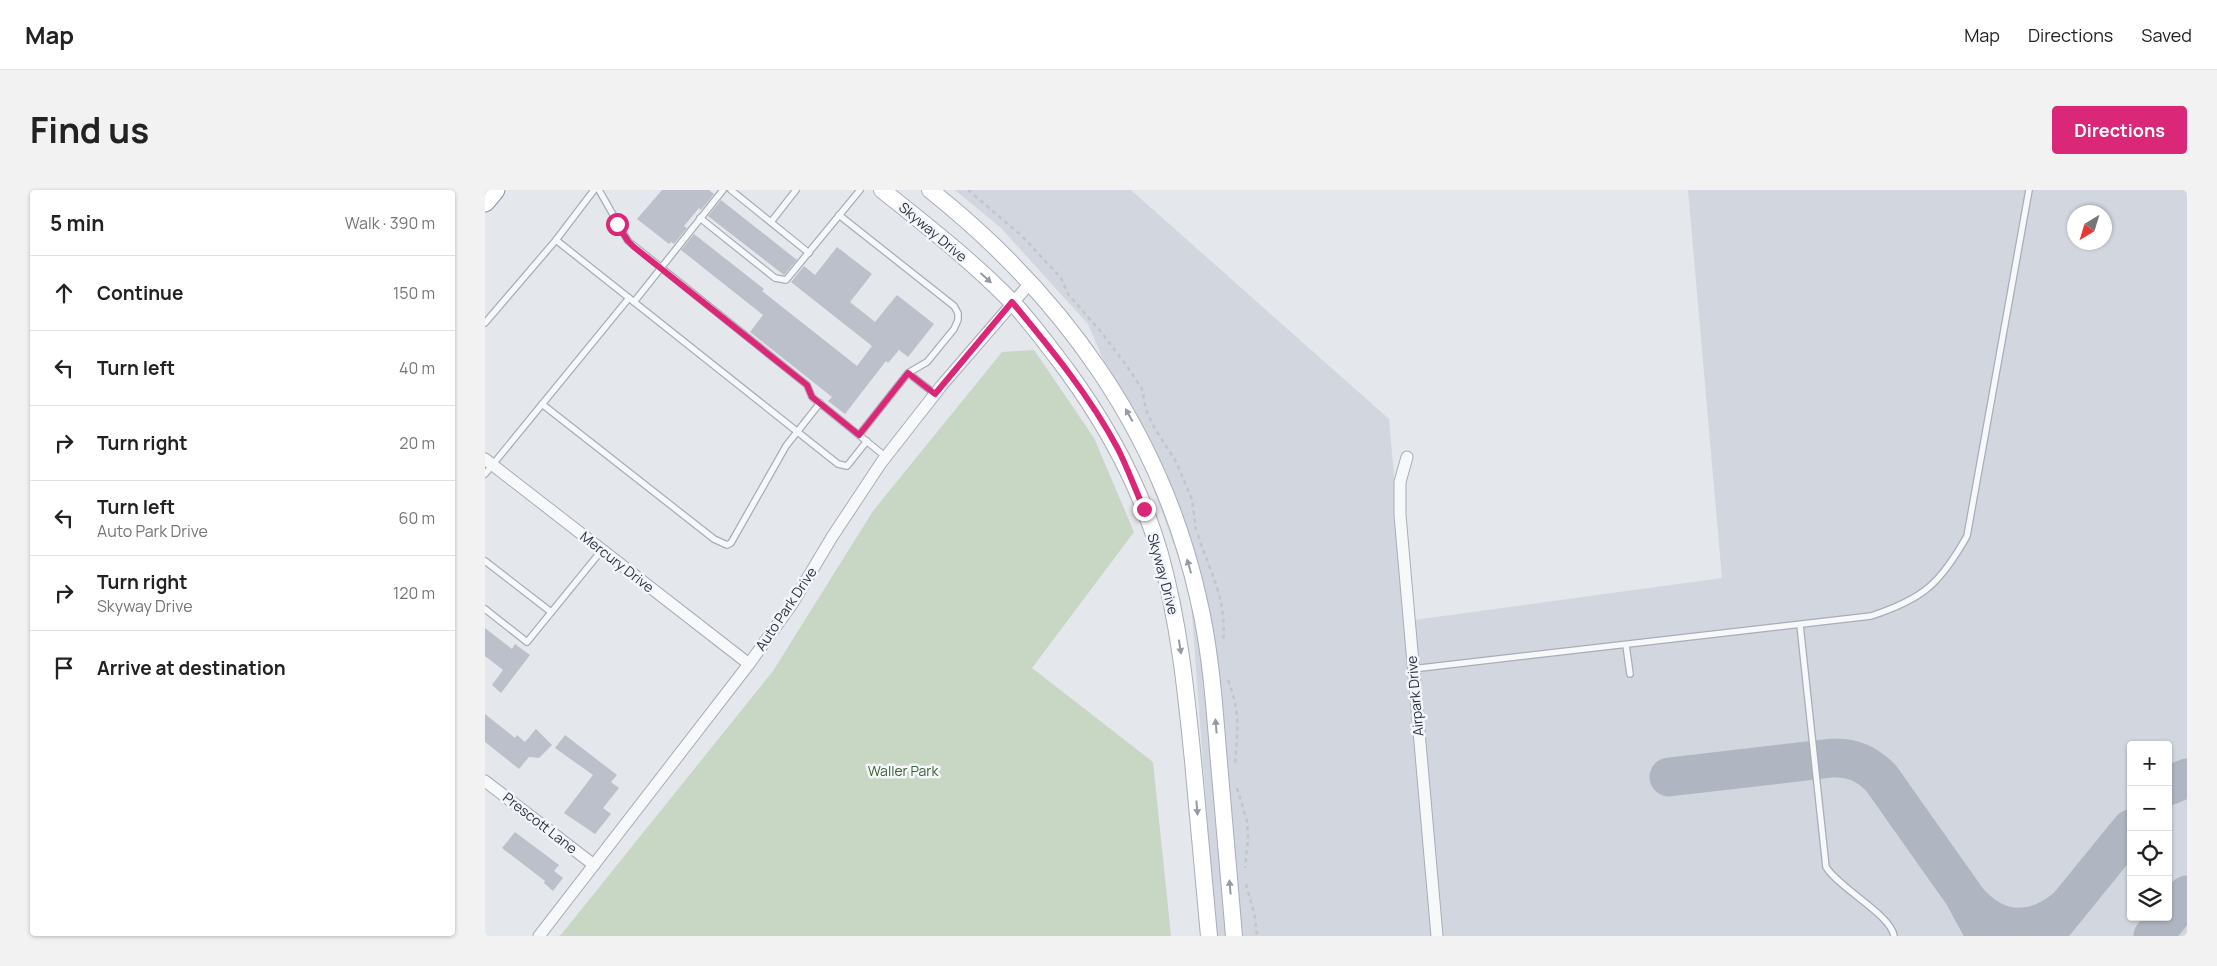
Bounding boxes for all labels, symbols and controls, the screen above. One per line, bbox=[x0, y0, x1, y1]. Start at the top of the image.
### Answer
text: Map bbox=[25, 18, 74, 51]
text: Map bbox=[1964, 23, 2000, 47]
text: Directions bbox=[2028, 23, 2113, 47]
text: Saved bbox=[2141, 23, 2192, 47]
text: Find us bbox=[30, 106, 149, 154]
button: Directions bbox=[2052, 106, 2187, 154]
street label: Skyway Drive bbox=[895, 197, 971, 266]
north arrow bbox=[2067, 205, 2112, 250]
text: 5 min bbox=[50, 209, 104, 237]
text: Walk · 390 m bbox=[345, 212, 435, 234]
route start bbox=[606, 213, 629, 236]
one-way arrow bbox=[979, 272, 991, 284]
icon: ahead bbox=[50, 279, 78, 307]
text: Continue bbox=[97, 280, 183, 306]
text: 150 m bbox=[393, 282, 435, 304]
icon: left bbox=[50, 354, 78, 382]
text: Turn left bbox=[97, 355, 175, 381]
text: 40 m bbox=[399, 357, 435, 379]
one-way arrow bbox=[1124, 409, 1133, 422]
icon: right bbox=[50, 429, 78, 457]
text: Turn right bbox=[97, 430, 187, 456]
text: 20 m bbox=[399, 432, 435, 454]
text: Turn left bbox=[97, 494, 175, 520]
route end bbox=[1133, 498, 1156, 521]
icon: left bbox=[50, 504, 78, 532]
text: 60 m bbox=[399, 507, 435, 529]
text: Auto Park Drive bbox=[97, 520, 208, 542]
street label: Mercury Drive bbox=[576, 527, 658, 596]
street label: Skyway Drive bbox=[1143, 531, 1183, 617]
one-way arrow bbox=[1185, 558, 1193, 573]
street label: Auto Park Drive bbox=[751, 563, 821, 654]
text: Turn right bbox=[97, 569, 187, 595]
icon: right bbox=[50, 579, 78, 607]
text: 120 m bbox=[393, 582, 435, 604]
text: Skyway Drive bbox=[97, 595, 193, 617]
one-way arrow bbox=[1176, 639, 1184, 655]
icon: arrive bbox=[50, 654, 78, 682]
text: Arrive at destination bbox=[97, 655, 286, 681]
street label: Airpark Drive bbox=[1402, 655, 1427, 737]
one-way arrow bbox=[1212, 717, 1220, 733]
map controls bbox=[2127, 741, 2172, 921]
button: + bbox=[2127, 741, 2172, 786]
park label: Waller Park bbox=[868, 761, 939, 780]
button: − bbox=[2127, 786, 2172, 831]
street label: Prescott Lane bbox=[499, 788, 581, 858]
one-way arrow bbox=[1193, 800, 1201, 816]
button: locate bbox=[2127, 831, 2172, 876]
button: layers bbox=[2127, 876, 2172, 921]
one-way arrow bbox=[1226, 879, 1234, 895]

